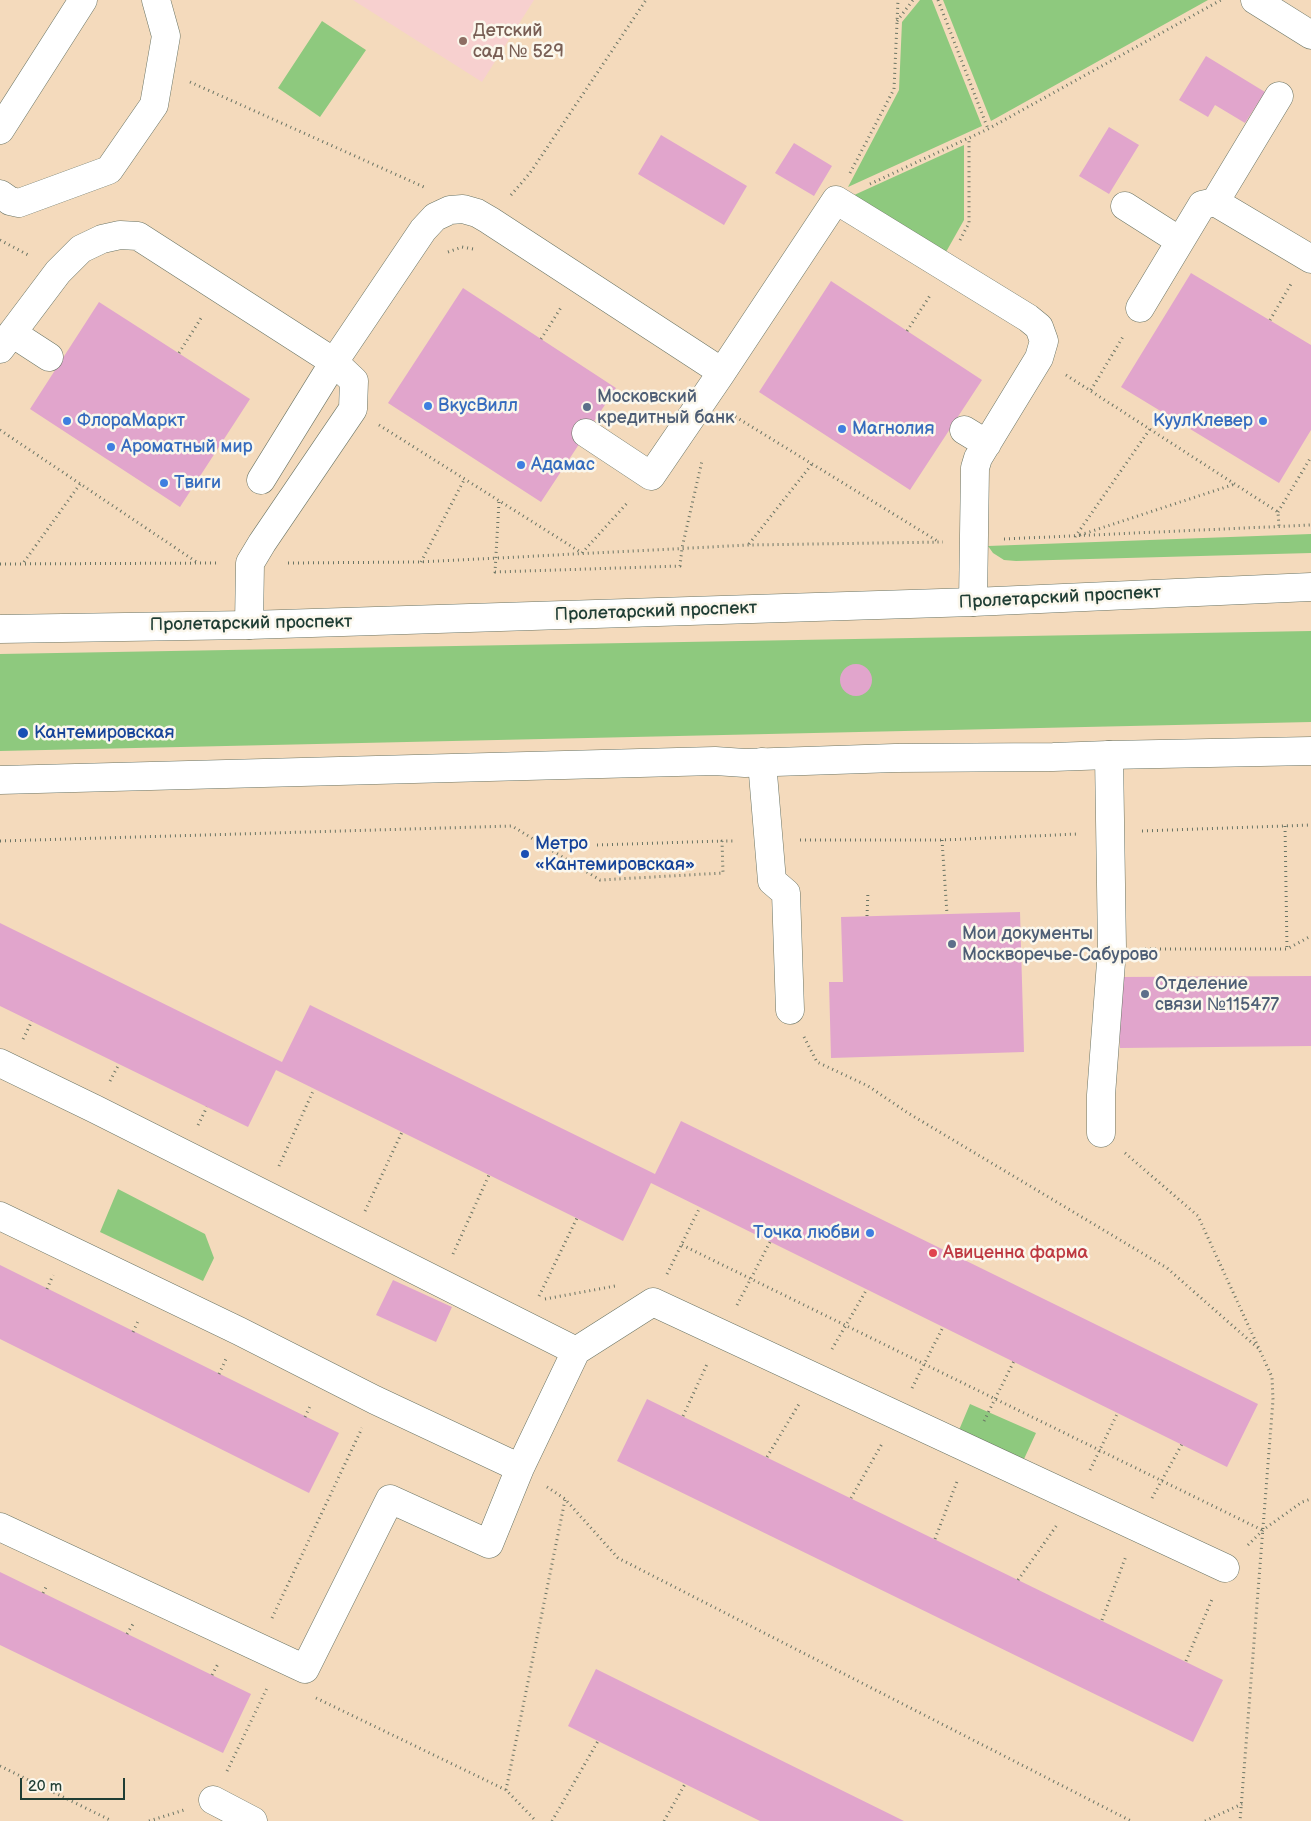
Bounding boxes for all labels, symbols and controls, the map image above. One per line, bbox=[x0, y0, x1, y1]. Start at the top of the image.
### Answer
place label: Детский сад № 529 bbox=[473, 20, 564, 62]
marker: Детский сад № 529 bbox=[457, 35, 469, 47]
place label: Московский кредитный банк bbox=[597, 386, 735, 428]
place label: ВкусВилл bbox=[438, 395, 518, 417]
marker: ВкусВилл bbox=[422, 400, 434, 412]
marker: Московский кредитный банк bbox=[581, 401, 593, 413]
place label: ФлораМаркт bbox=[77, 410, 185, 432]
place label: КуулКлевер bbox=[1153, 410, 1253, 432]
marker: ФлораМаркт bbox=[61, 415, 73, 427]
marker: КуулКлевер bbox=[1257, 415, 1269, 427]
place label: Магнолия bbox=[852, 418, 934, 440]
marker: Магнолия bbox=[836, 423, 848, 435]
place label: Ароматный мир bbox=[121, 436, 253, 458]
marker: Ароматный мир bbox=[105, 441, 117, 453]
place label: Адамас bbox=[531, 454, 595, 476]
marker: Адамас bbox=[515, 459, 527, 471]
place label: Твиги bbox=[174, 472, 221, 494]
marker: Твиги bbox=[158, 477, 170, 489]
street label: Пролетарский проспект bbox=[958, 582, 1162, 614]
street label: Пролетарский проспект bbox=[554, 598, 758, 626]
street label: Пролетарский проспект bbox=[149, 611, 353, 637]
place label: Кантемировская bbox=[34, 722, 174, 744]
marker: Кантемировская bbox=[16, 726, 30, 740]
place label: Метро «Кантемировская» bbox=[535, 833, 695, 876]
marker: Метро «Кантемировская» bbox=[519, 848, 531, 860]
place label: Мои документы Москворечье-Сабурово bbox=[962, 923, 1158, 966]
marker: Мои документы Москворечье-Сабурово bbox=[946, 938, 958, 950]
place label: Отделение связи №115477 bbox=[1155, 973, 1279, 1016]
marker: Отделение связи №115477 bbox=[1139, 988, 1151, 1000]
place label: Точка любви bbox=[753, 1222, 860, 1244]
marker: Точка любви bbox=[864, 1227, 876, 1239]
place label: Авиценна фарма bbox=[943, 1242, 1088, 1264]
marker: Авиценна фарма bbox=[927, 1247, 939, 1259]
scale bar bbox=[22, 1768, 128, 1800]
text: 20 m bbox=[28, 1777, 62, 1796]

